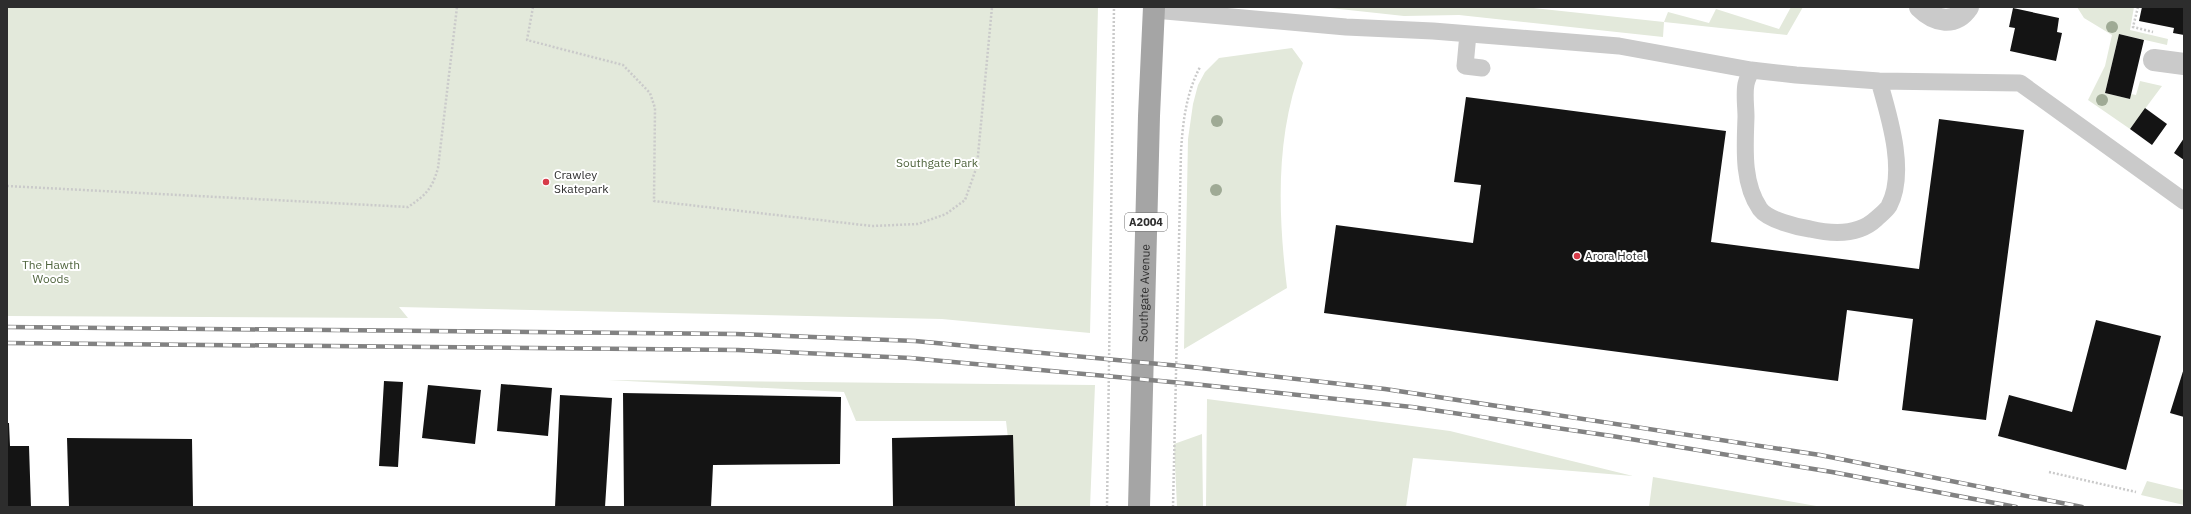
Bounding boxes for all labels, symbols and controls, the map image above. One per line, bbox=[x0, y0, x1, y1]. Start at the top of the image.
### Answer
park label: Southgate Park bbox=[896, 155, 979, 170]
place label: Crawley Skatepark bbox=[554, 167, 609, 196]
marker: Crawley Skatepark bbox=[541, 177, 551, 187]
road number: A2004 bbox=[1125, 213, 1167, 231]
street label: Southgate Avenue bbox=[1135, 243, 1153, 342]
place label: Arora Hotel bbox=[1585, 248, 1647, 263]
marker: Arora Hotel bbox=[1572, 251, 1582, 261]
park label: The Hawth Woods bbox=[22, 257, 80, 286]

